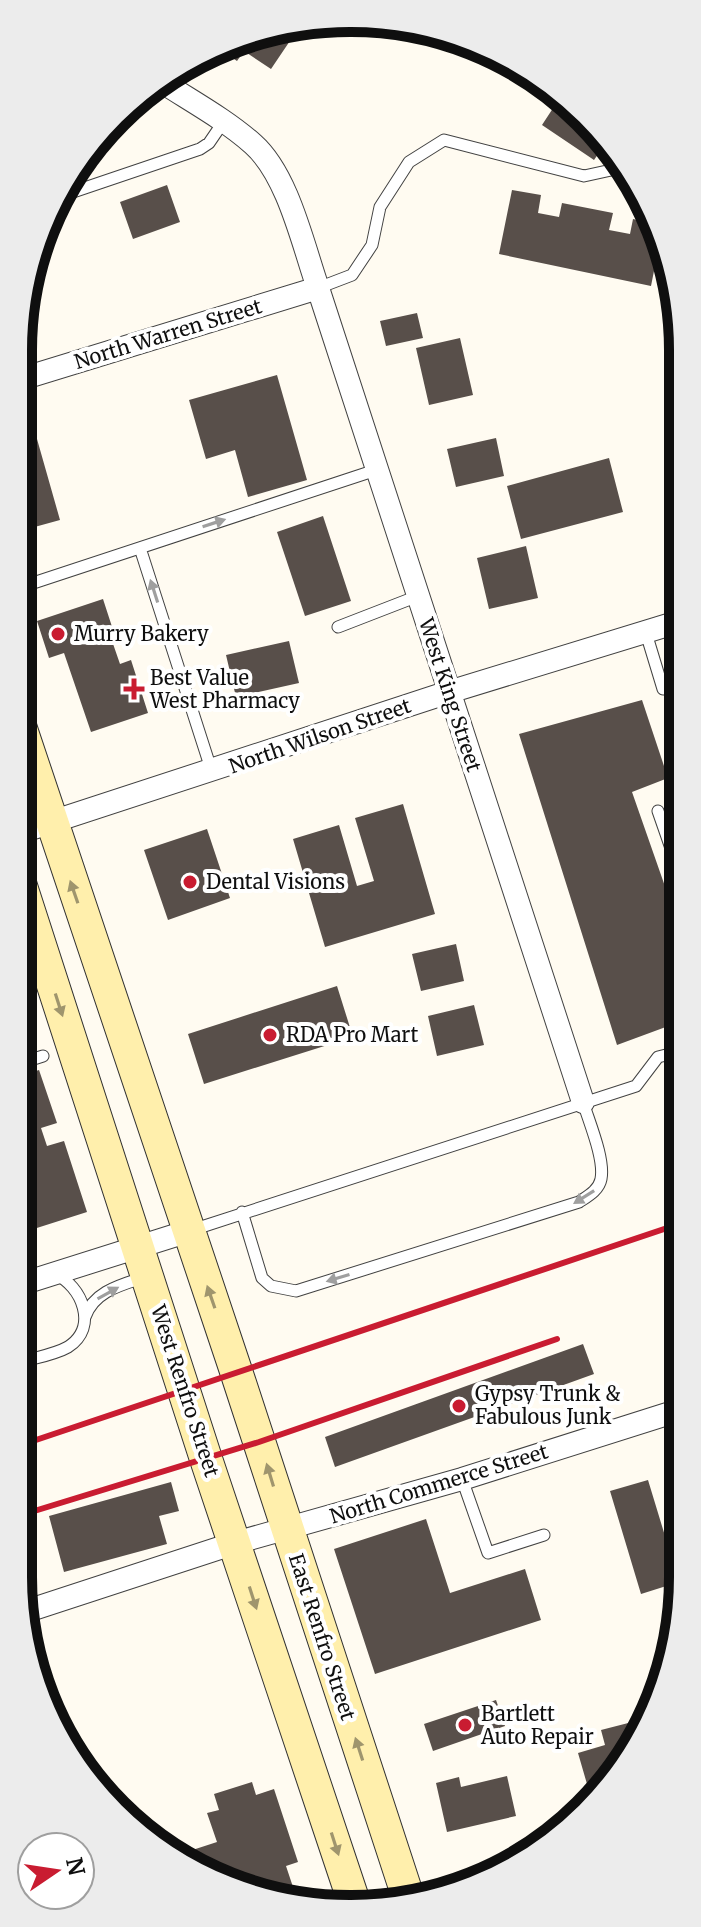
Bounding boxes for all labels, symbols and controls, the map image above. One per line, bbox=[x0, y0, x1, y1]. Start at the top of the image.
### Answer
street label: North Warren Street bbox=[71, 293, 265, 374]
one-way arrow bbox=[202, 517, 226, 529]
one-way arrow bbox=[147, 579, 159, 603]
street label: West King Street bbox=[414, 614, 487, 775]
place label: Murry Bakery bbox=[74, 621, 209, 646]
marker: Murry Bakery bbox=[49, 625, 67, 643]
place label: Best Value West Pharmacy bbox=[149, 665, 300, 713]
marker: Best Value West Pharmacy bbox=[125, 680, 143, 698]
street label: North Wilson Street bbox=[226, 693, 414, 778]
place label: Dental Visions bbox=[206, 869, 345, 894]
marker: Dental Visions bbox=[181, 873, 199, 891]
one-way arrow bbox=[68, 880, 80, 904]
one-way arrow bbox=[53, 993, 66, 1017]
place label: RDA Pro Mart bbox=[286, 1022, 418, 1047]
marker: RDA Pro Mart bbox=[261, 1026, 279, 1044]
one-way arrow bbox=[572, 1189, 595, 1204]
one-way arrow bbox=[325, 1272, 349, 1285]
one-way arrow bbox=[205, 1285, 217, 1309]
one-way arrow bbox=[97, 1286, 119, 1300]
street label: West Renfro Street bbox=[146, 1301, 225, 1480]
place label: Gypsy Trunk & Fabulous Junk bbox=[475, 1381, 621, 1429]
marker: Gypsy Trunk & Fabulous Junk bbox=[450, 1397, 468, 1415]
street label: North Commerce Street bbox=[327, 1438, 551, 1529]
one-way arrow bbox=[263, 1463, 275, 1487]
street label: East Renfro Street bbox=[284, 1550, 361, 1724]
one-way arrow bbox=[247, 1586, 260, 1610]
place label: Bartlett Auto Repair bbox=[480, 1701, 594, 1749]
marker: Bartlett Auto Repair bbox=[456, 1716, 474, 1734]
one-way arrow bbox=[352, 1737, 365, 1761]
north arrow bbox=[16, 1831, 96, 1911]
one-way arrow bbox=[329, 1833, 341, 1857]
text: N bbox=[60, 1855, 91, 1879]

